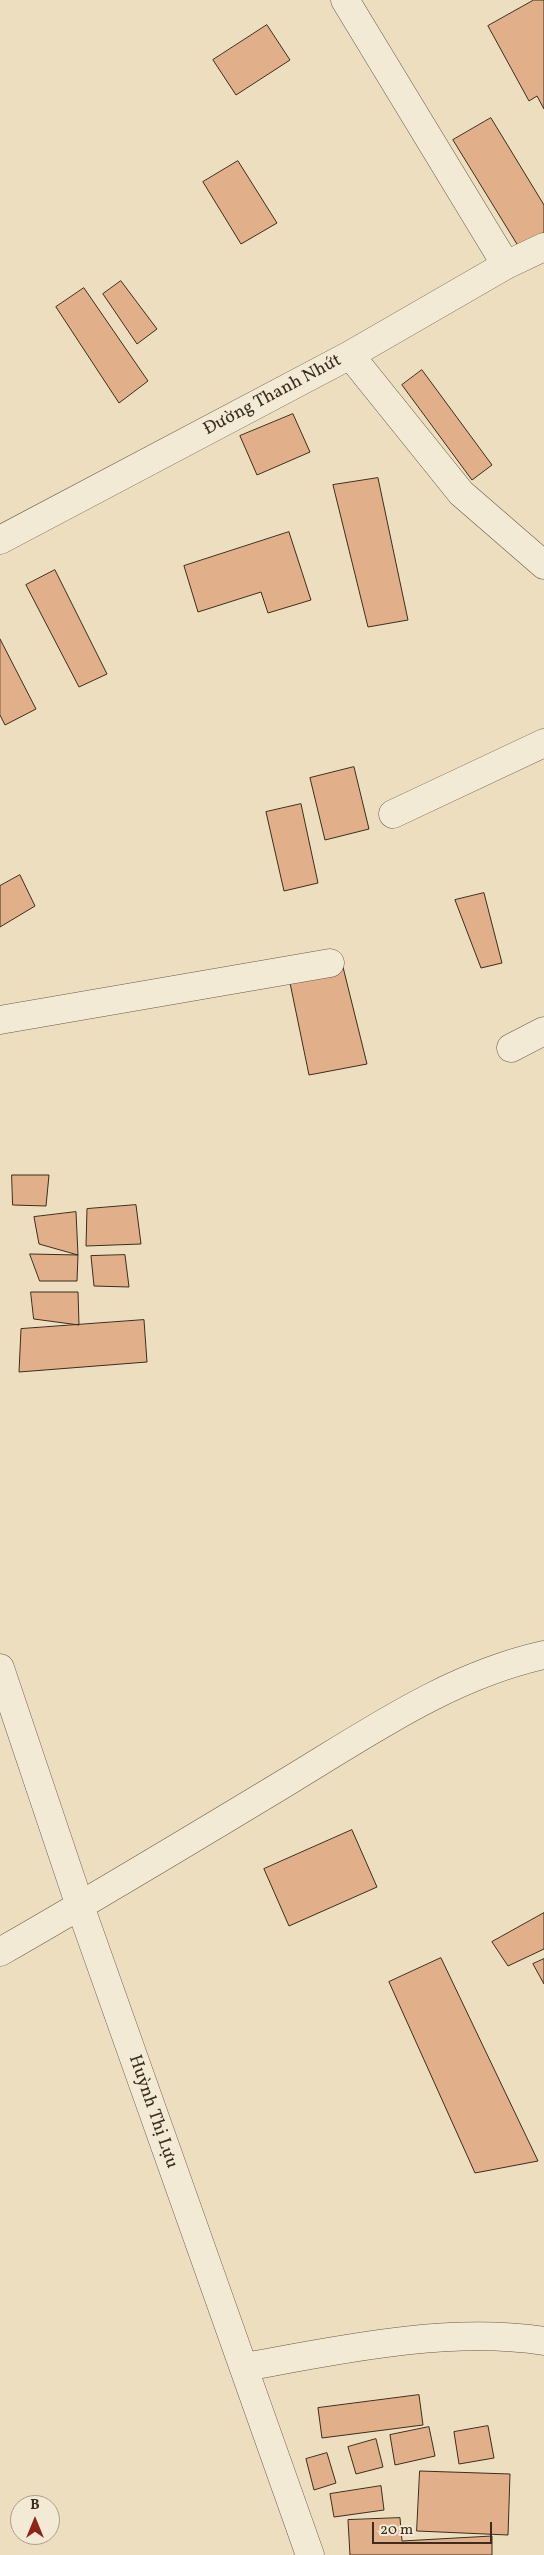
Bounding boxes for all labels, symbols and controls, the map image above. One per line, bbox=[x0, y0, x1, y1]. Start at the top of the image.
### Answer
street label: Đường Thanh Nhứt bbox=[200, 351, 346, 441]
street label: Huỳnh Thị Lựu bbox=[122, 2052, 182, 2172]
north arrow bbox=[10, 2495, 60, 2545]
text: B bbox=[30, 2496, 40, 2515]
scale bar bbox=[374, 2512, 494, 2544]
text: 20 m bbox=[380, 2520, 413, 2541]

